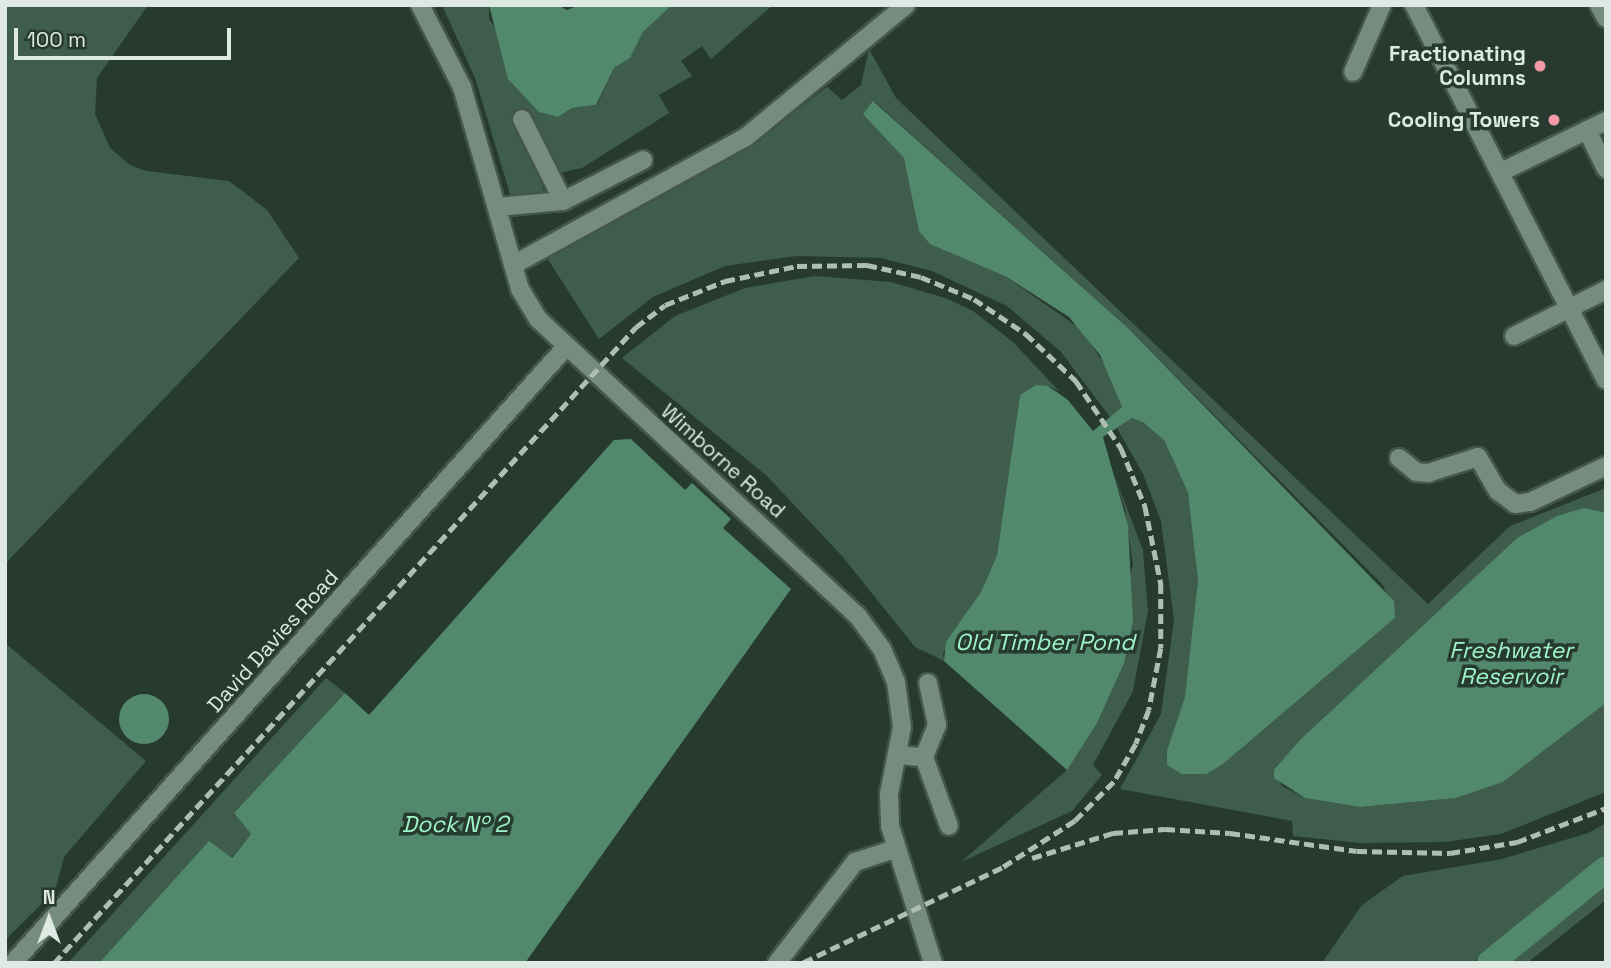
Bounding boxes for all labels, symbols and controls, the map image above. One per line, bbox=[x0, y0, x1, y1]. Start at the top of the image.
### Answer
scale bar bbox=[18, 14, 234, 58]
text: 100 m bbox=[27, 26, 86, 53]
place label: Fractionating Columns bbox=[1389, 41, 1526, 91]
marker: Fractionating Columns bbox=[1532, 58, 1548, 74]
place label: Cooling Towers bbox=[1387, 107, 1540, 133]
marker: Cooling Towers bbox=[1546, 112, 1562, 128]
street label: Wimborne Road bbox=[656, 399, 790, 523]
street label: David Davies Road bbox=[202, 565, 344, 717]
water label: Old Timber Pond bbox=[955, 628, 1135, 656]
water label: Freshwater Reservoir bbox=[1449, 636, 1573, 690]
water label: Dock Nº 2 bbox=[402, 810, 508, 838]
north arrow bbox=[14, 884, 84, 954]
text: N bbox=[43, 885, 55, 910]

